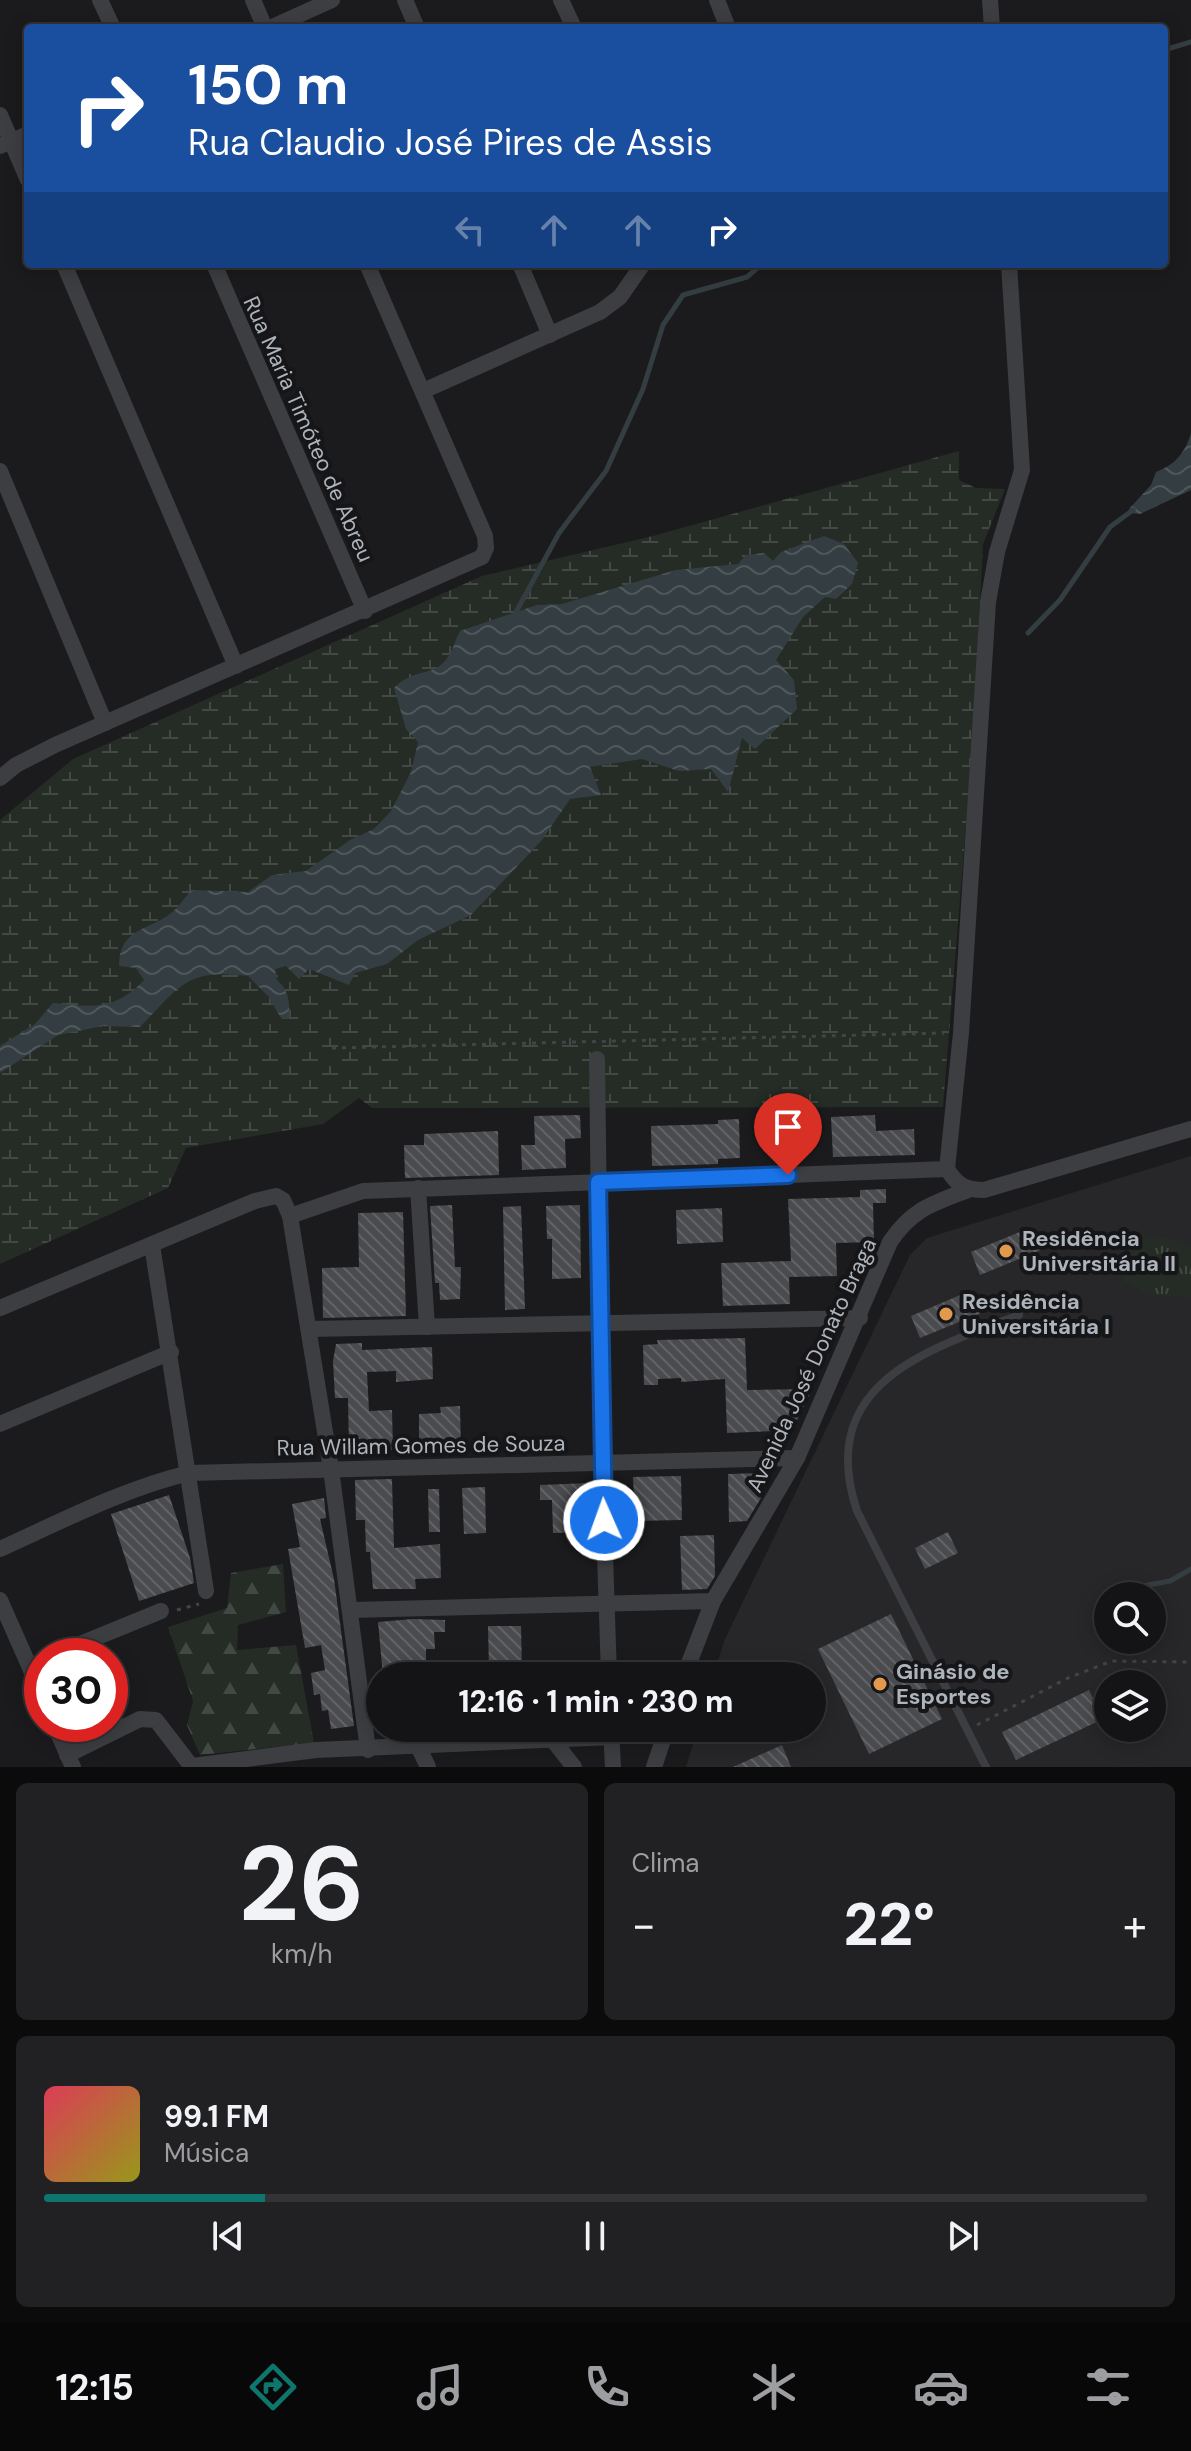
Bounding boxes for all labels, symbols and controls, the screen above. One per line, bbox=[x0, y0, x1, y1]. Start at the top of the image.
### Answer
text: 150 m bbox=[188, 48, 349, 121]
icon: right bbox=[56, 56, 160, 160]
text: Rua Claudio José Pires de Assis bbox=[188, 119, 712, 166]
icon: left bbox=[448, 208, 492, 252]
icon: ahead bbox=[532, 208, 576, 252]
icon: ahead bbox=[616, 208, 660, 252]
icon: right bbox=[700, 208, 744, 252]
street label: Rua Maria Timóteo de Abreu bbox=[237, 292, 380, 567]
pin bbox=[754, 1093, 822, 1175]
icon: arrive bbox=[766, 1105, 810, 1149]
place label: Residência Universitária II bbox=[1022, 1224, 1176, 1278]
street label: Avenida José Donato Braga bbox=[740, 1233, 883, 1497]
marker: Residência Universitária II bbox=[997, 1242, 1015, 1260]
place label: Residência Universitária I bbox=[962, 1287, 1110, 1341]
marker: Residência Universitária I bbox=[937, 1305, 955, 1323]
street label: Rua Willam Gomes de Souza bbox=[276, 1428, 566, 1463]
position arrow bbox=[562, 1478, 646, 1562]
map controls bbox=[1094, 1582, 1166, 1742]
button: search bbox=[1094, 1582, 1166, 1654]
speed limit sign: 30 bbox=[24, 1638, 128, 1742]
place label: Ginásio de Esportes bbox=[896, 1657, 1010, 1711]
button: layers bbox=[1094, 1670, 1166, 1742]
marker: Ginásio de Esportes bbox=[871, 1675, 889, 1693]
text: 12:16 · 1 min · 230 m bbox=[459, 1682, 733, 1721]
text: 26 bbox=[239, 1817, 365, 1952]
text: Clima bbox=[632, 1846, 700, 1880]
text: 22° bbox=[844, 1885, 935, 1964]
text: − bbox=[632, 1896, 656, 1954]
text: + bbox=[1123, 1896, 1147, 1954]
text: km/h bbox=[271, 1937, 332, 1971]
text: 99.1 FM bbox=[164, 2097, 269, 2136]
text: Música bbox=[164, 2136, 249, 2170]
icon: previous bbox=[206, 2214, 250, 2258]
icon: pause bbox=[573, 2214, 617, 2258]
icon: next bbox=[941, 2214, 985, 2258]
icon: directions bbox=[245, 2359, 301, 2415]
icon: music bbox=[412, 2359, 468, 2415]
icon: phone bbox=[579, 2359, 635, 2415]
icon: climate bbox=[746, 2359, 802, 2415]
icon: car bbox=[913, 2359, 969, 2415]
icon: filters bbox=[1080, 2359, 1136, 2415]
text: 12:15 bbox=[55, 2364, 134, 2411]

